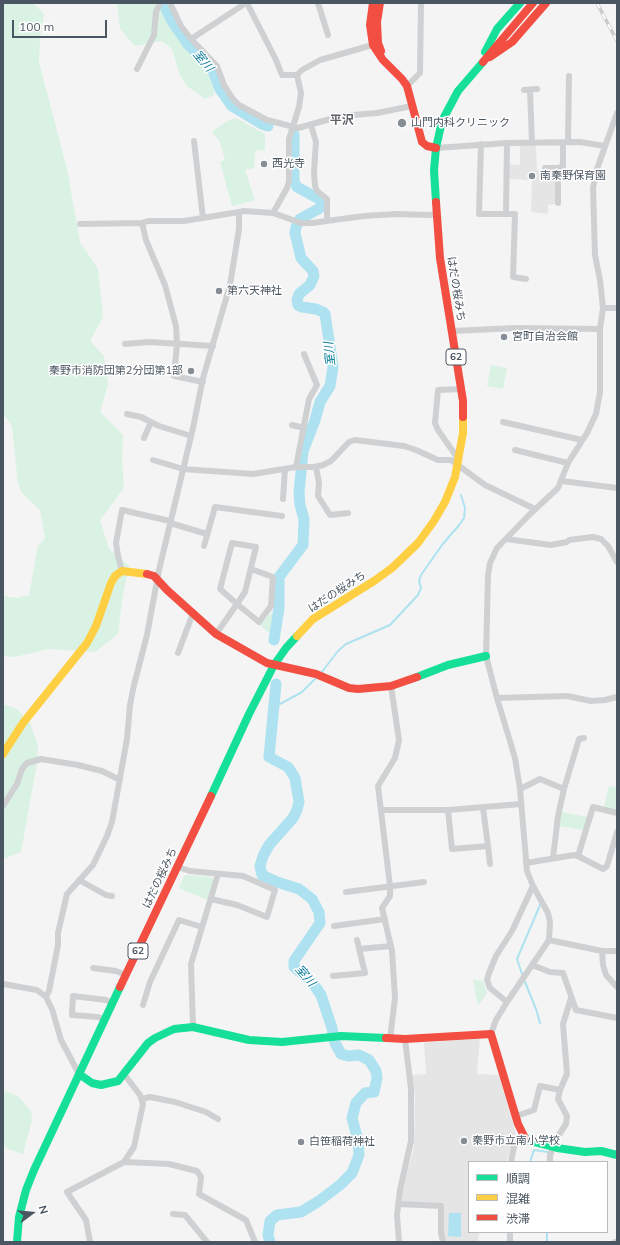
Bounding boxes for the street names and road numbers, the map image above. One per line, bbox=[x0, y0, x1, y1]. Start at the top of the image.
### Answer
street label: はだの桜みち bbox=[444, 255, 468, 323]
road number: 62 bbox=[446, 349, 466, 365]
street label: はだの桜みち bbox=[306, 568, 368, 616]
street label: はだの桜みち bbox=[140, 845, 180, 911]
road number: 62 bbox=[128, 943, 148, 959]

